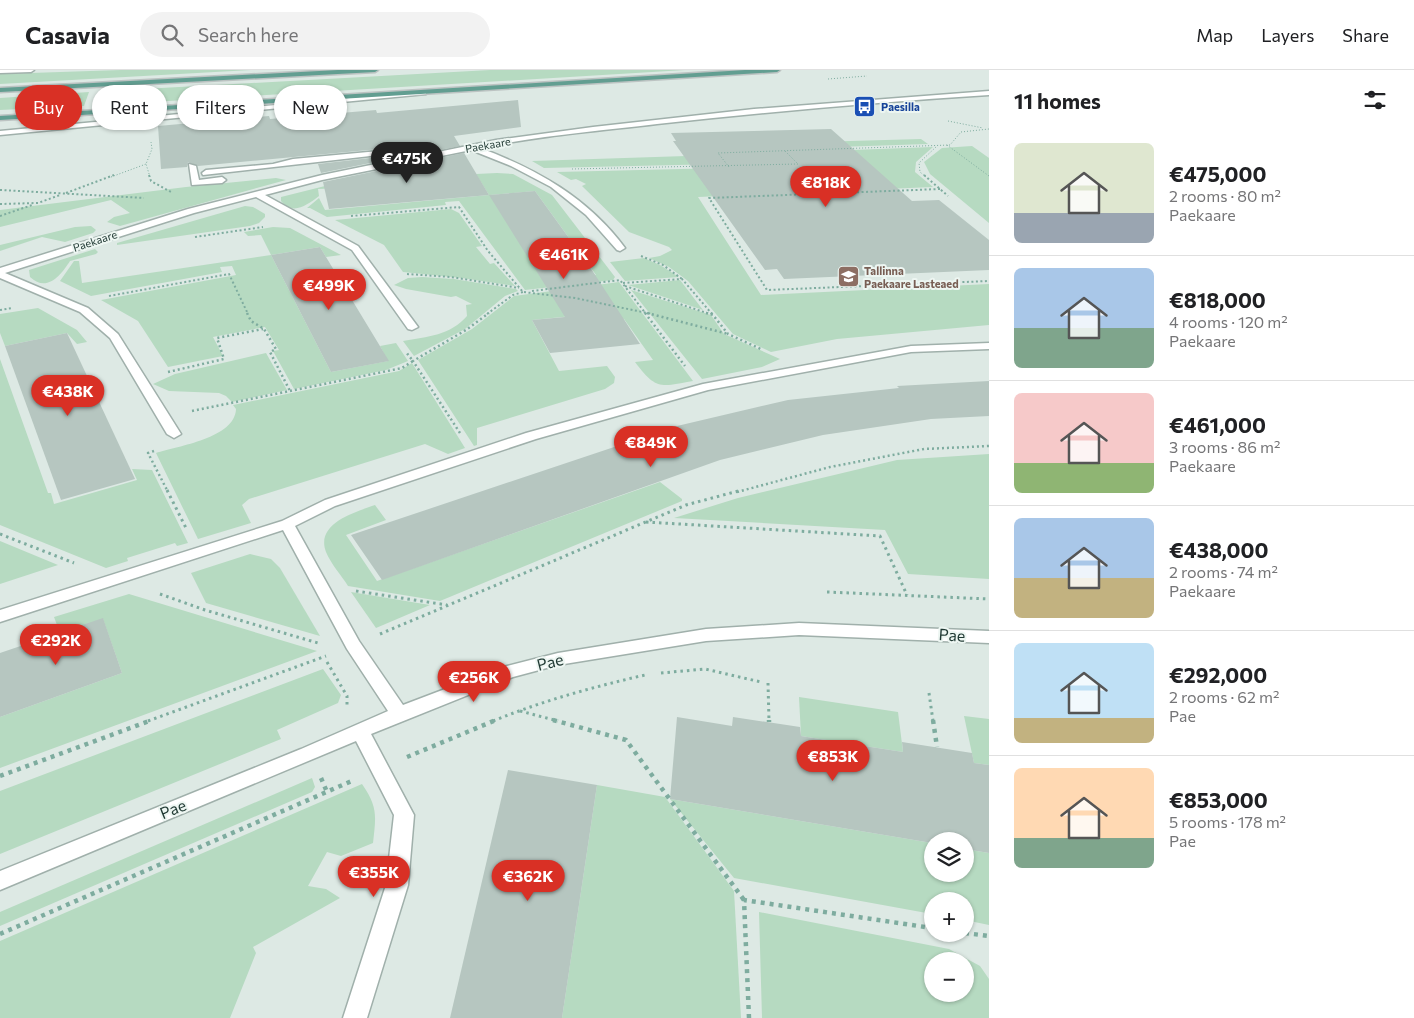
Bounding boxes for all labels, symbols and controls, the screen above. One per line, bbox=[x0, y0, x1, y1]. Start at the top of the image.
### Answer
search box bbox=[140, 12, 490, 57]
text: Casavia bbox=[25, 20, 110, 49]
icon: search bbox=[158, 21, 186, 49]
text: Search here bbox=[198, 23, 298, 46]
text: Map bbox=[1196, 24, 1233, 46]
text: Layers bbox=[1261, 24, 1314, 46]
text: Share bbox=[1342, 24, 1389, 46]
chip: Buy bbox=[15, 85, 82, 130]
chip: Rent bbox=[92, 85, 167, 130]
chip: Filters bbox=[177, 85, 264, 130]
chip: New bbox=[274, 85, 347, 130]
icon: filters bbox=[1361, 86, 1389, 114]
text: 11 homes bbox=[1014, 88, 1101, 113]
bus stop icon: Paesilla bbox=[853, 95, 877, 119]
place label: Paesilla bbox=[881, 100, 920, 113]
street label: Paekaare bbox=[464, 134, 512, 155]
pin: €475K bbox=[372, 142, 442, 184]
text: €475K bbox=[382, 148, 432, 167]
text: €475,000 bbox=[1169, 161, 1266, 186]
icon: home bbox=[1054, 163, 1114, 223]
pin: €818K bbox=[791, 166, 861, 208]
text: €818K bbox=[801, 172, 851, 191]
text: 2 rooms · 80 m² bbox=[1169, 186, 1281, 205]
text: Paekaare bbox=[1169, 205, 1236, 224]
street label: Paekaare bbox=[71, 227, 119, 254]
pin: €461K bbox=[529, 238, 599, 280]
text: €461K bbox=[539, 244, 589, 263]
place label: Tallinna Paekaare Lasteaed bbox=[864, 264, 959, 290]
school or university icon: Tallinna Paekaare Lasteaed bbox=[836, 265, 860, 289]
pin: €499K bbox=[294, 268, 364, 311]
text: €499K bbox=[303, 275, 355, 294]
text: €818,000 bbox=[1169, 287, 1266, 312]
icon: home bbox=[1054, 288, 1114, 348]
text: 4 rooms · 120 m² bbox=[1169, 312, 1288, 331]
text: Paekaare bbox=[1169, 331, 1236, 350]
pin: €438K bbox=[33, 374, 103, 417]
text: €438K bbox=[42, 381, 94, 400]
text: €461,000 bbox=[1169, 412, 1266, 437]
icon: home bbox=[1054, 413, 1114, 473]
pin: €849K bbox=[616, 426, 686, 468]
text: €849K bbox=[625, 432, 677, 451]
text: 3 rooms · 86 m² bbox=[1169, 437, 1280, 456]
text: Paekaare bbox=[1169, 456, 1236, 475]
text: €438,000 bbox=[1169, 537, 1268, 562]
icon: home bbox=[1054, 538, 1114, 598]
text: 2 rooms · 74 m² bbox=[1169, 562, 1278, 581]
text: Paekaare bbox=[1169, 581, 1236, 600]
pin: €292K bbox=[21, 624, 91, 666]
street label: Pae bbox=[938, 624, 966, 645]
text: €292K bbox=[31, 630, 81, 649]
street label: Pae bbox=[535, 649, 565, 674]
pin: €256K bbox=[439, 660, 509, 703]
text: €292,000 bbox=[1169, 662, 1267, 687]
icon: home bbox=[1054, 663, 1114, 723]
text: €256K bbox=[449, 667, 499, 686]
text: 2 rooms · 62 m² bbox=[1169, 687, 1279, 706]
text: Pae bbox=[1169, 706, 1196, 725]
pin: €853K bbox=[798, 740, 868, 782]
text: €853K bbox=[808, 746, 858, 765]
text: €853,000 bbox=[1169, 787, 1268, 812]
icon: home bbox=[1054, 788, 1114, 848]
street label: Pae bbox=[157, 795, 189, 822]
text: 5 rooms · 178 m² bbox=[1169, 812, 1286, 831]
text: Pae bbox=[1169, 831, 1196, 850]
map controls bbox=[924, 832, 974, 1002]
button: layers bbox=[924, 832, 974, 882]
pin: €355K bbox=[339, 856, 409, 898]
pin: €362K bbox=[493, 860, 563, 902]
text: €355K bbox=[349, 862, 399, 881]
text: €362K bbox=[503, 866, 553, 885]
button: + bbox=[924, 892, 974, 942]
button: − bbox=[924, 952, 974, 1002]

